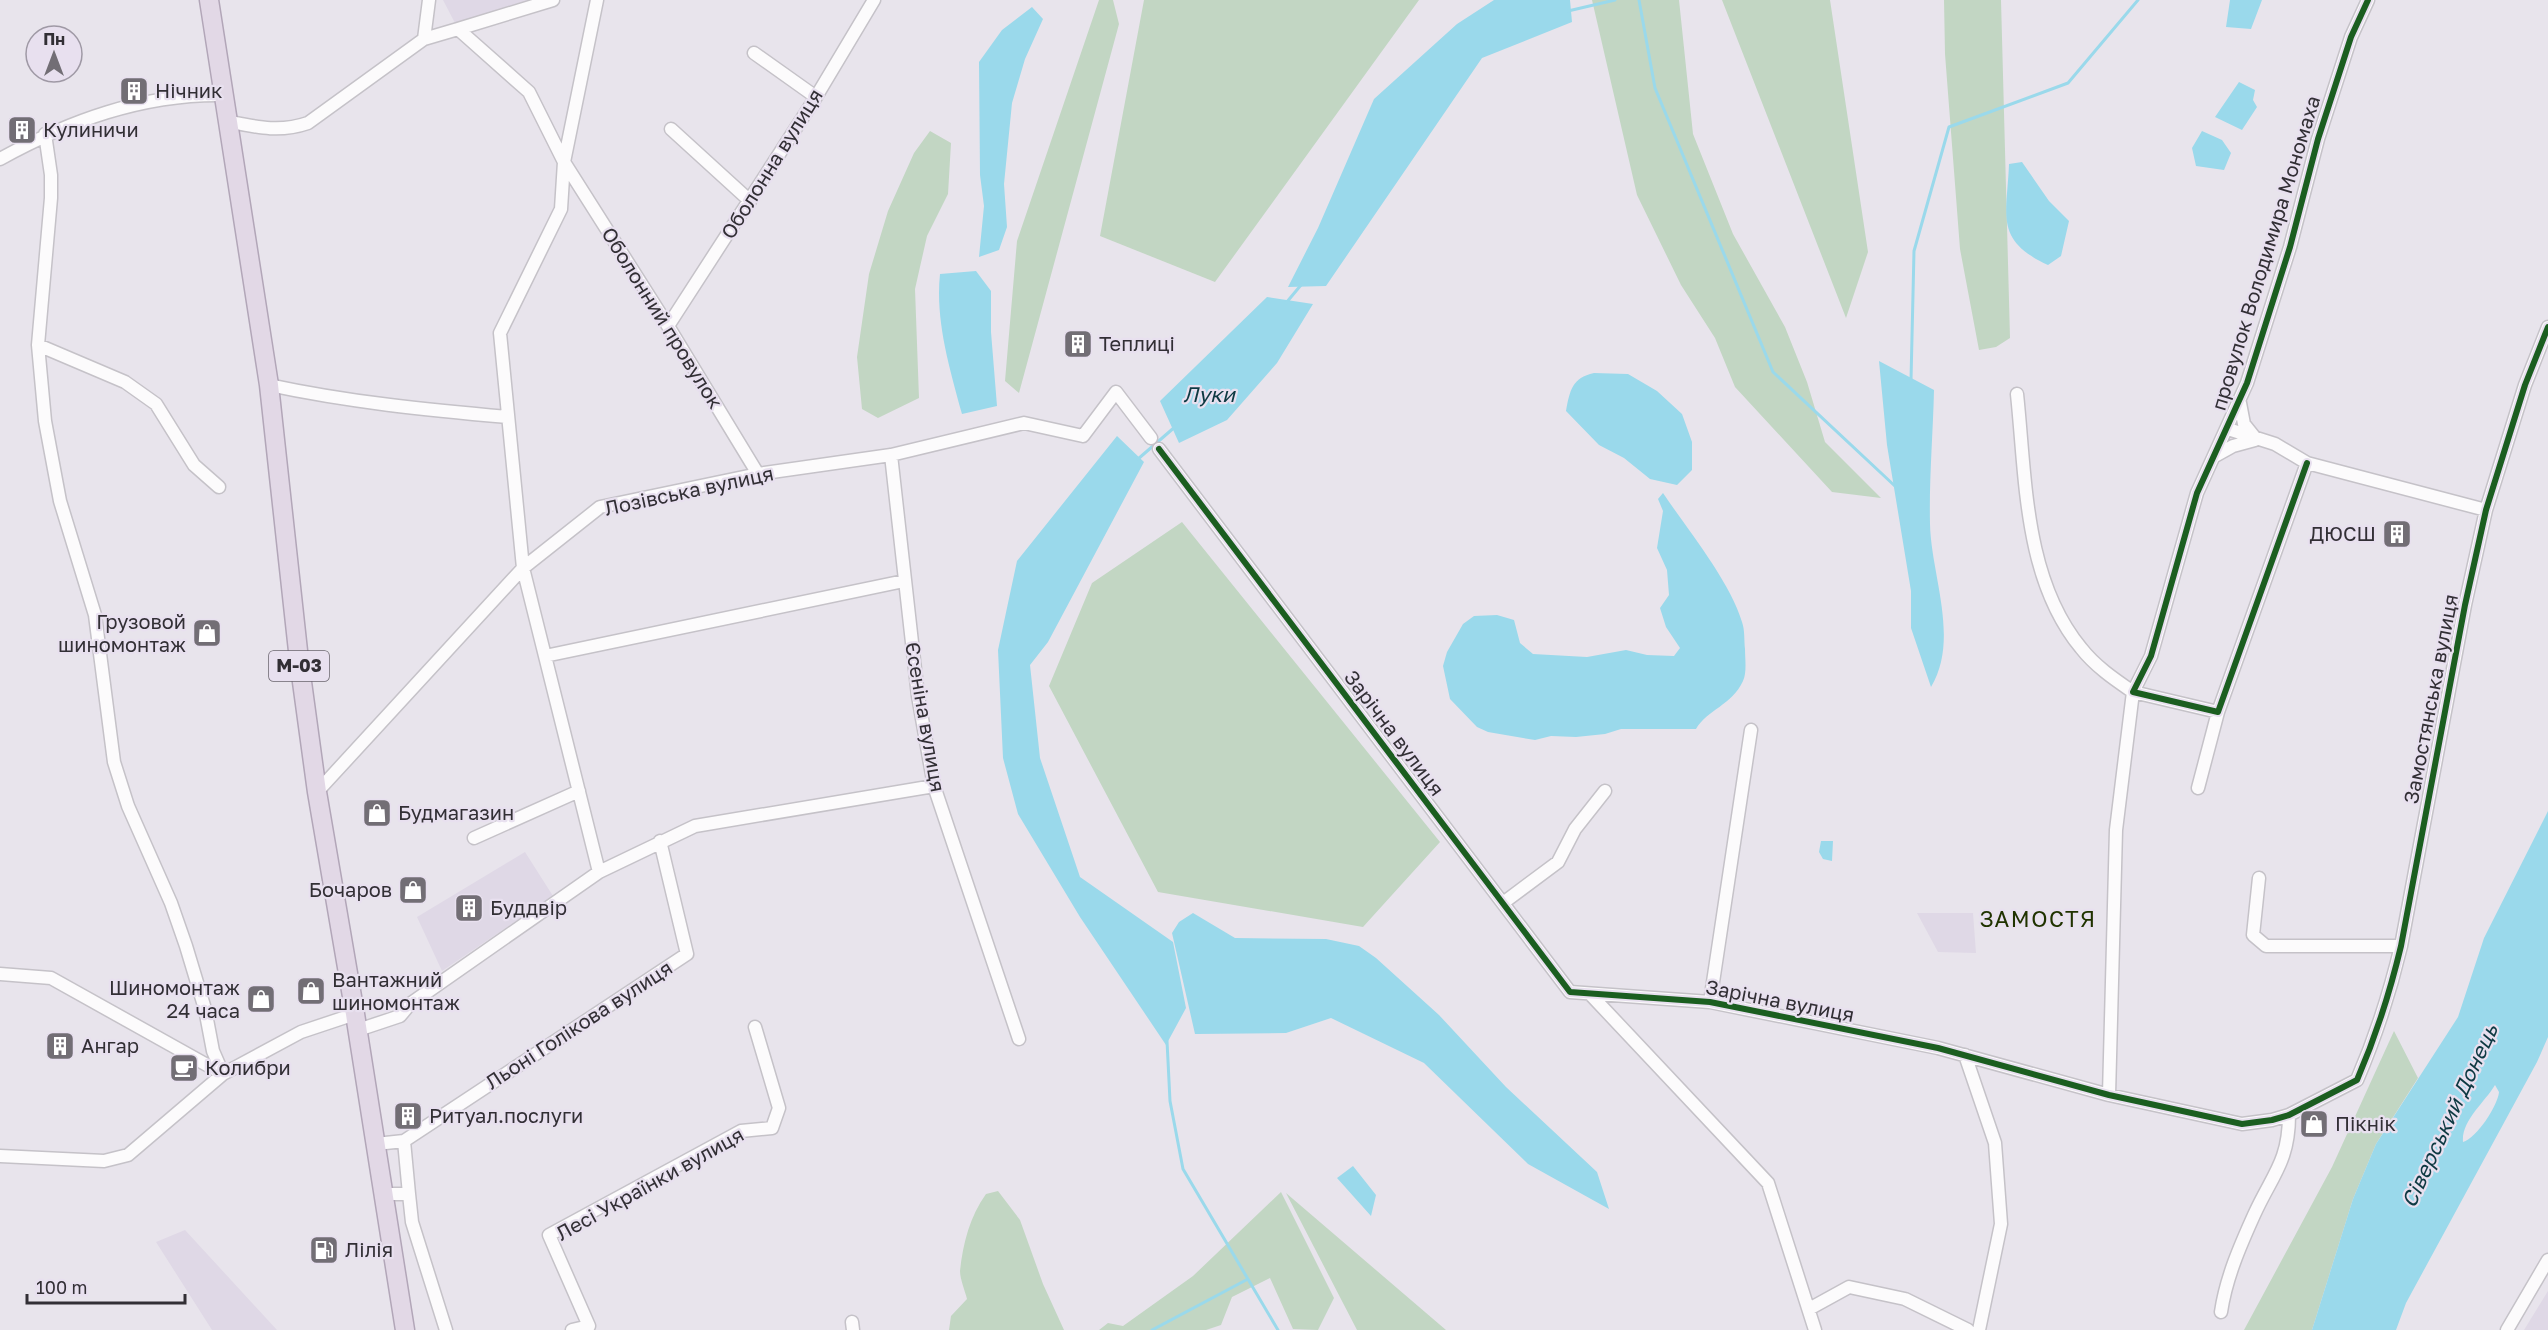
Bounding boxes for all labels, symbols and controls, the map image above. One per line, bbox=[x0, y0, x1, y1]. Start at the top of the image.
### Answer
north arrow bbox=[24, 24, 84, 84]
text: Пн bbox=[43, 29, 65, 49]
building icon: Нічник bbox=[118, 75, 150, 107]
place label: Нічник bbox=[155, 78, 223, 102]
street label: Оболонна вулиця bbox=[715, 84, 827, 243]
street label: провулок Володимира Мономаха bbox=[2206, 93, 2324, 413]
building icon: Кулиничи bbox=[6, 114, 38, 146]
place label: Кулиничи bbox=[43, 117, 139, 141]
street label: Оболонний провулок bbox=[597, 222, 728, 413]
building icon: Теплиці bbox=[1062, 328, 1094, 360]
place label: Теплиці bbox=[1099, 331, 1175, 355]
water label: Луки bbox=[1183, 381, 1236, 407]
street label: Лозівська вулиця bbox=[602, 460, 775, 520]
building icon: ДЮСШ bbox=[2381, 518, 2413, 550]
place label: ДЮСШ bbox=[2309, 521, 2376, 545]
street label: Замостянська вулиця bbox=[2398, 592, 2462, 806]
place label: Грузовой шиномонтаж bbox=[58, 609, 186, 656]
shop icon: Грузовой шиномонтаж bbox=[191, 617, 223, 649]
street label: Єсеніна вулиця bbox=[901, 640, 951, 794]
road number: М-03 bbox=[269, 651, 329, 681]
street label: Зарічна вулиця bbox=[1340, 665, 1450, 800]
shop icon: Будмагазин bbox=[361, 797, 393, 829]
place label: Будмагазин bbox=[398, 800, 514, 824]
shop icon: Бочаров bbox=[397, 874, 429, 906]
place label: Бочаров bbox=[309, 877, 392, 901]
building icon: Буддвір bbox=[453, 892, 485, 924]
place label: Буддвір bbox=[490, 895, 567, 919]
district label: ЗАМОСТЯ bbox=[1979, 905, 2097, 932]
street label: Льоні Голікова вулиця bbox=[481, 955, 676, 1094]
place label: Вантажний шиномонтаж bbox=[332, 967, 460, 1014]
street label: Зарічна вулиця bbox=[1704, 974, 1857, 1026]
place label: Шиномонтаж 24 часа bbox=[109, 975, 240, 1022]
shop icon: Вантажний шиномонтаж bbox=[295, 975, 327, 1007]
shop icon: Шиномонтаж 24 часа bbox=[245, 983, 277, 1015]
water label: Сіверський Донець bbox=[2395, 1019, 2503, 1211]
building icon: Ангар bbox=[44, 1030, 76, 1062]
place label: Ангар bbox=[81, 1033, 139, 1057]
cafe icon: Колибри bbox=[168, 1052, 200, 1084]
place label: Колибри bbox=[205, 1055, 291, 1079]
building icon: Ритуал.послуги bbox=[392, 1100, 424, 1132]
place label: Ритуал.послуги bbox=[429, 1103, 583, 1127]
shop icon: Пікнік bbox=[2298, 1108, 2330, 1140]
place label: Пікнік bbox=[2335, 1111, 2396, 1135]
street label: Лесі Українки вулиця bbox=[552, 1122, 747, 1245]
fuel station icon: Лілія bbox=[308, 1234, 340, 1266]
place label: Лілія bbox=[345, 1237, 393, 1261]
scale bar bbox=[27, 1267, 184, 1305]
text: 100 m bbox=[36, 1276, 87, 1298]

